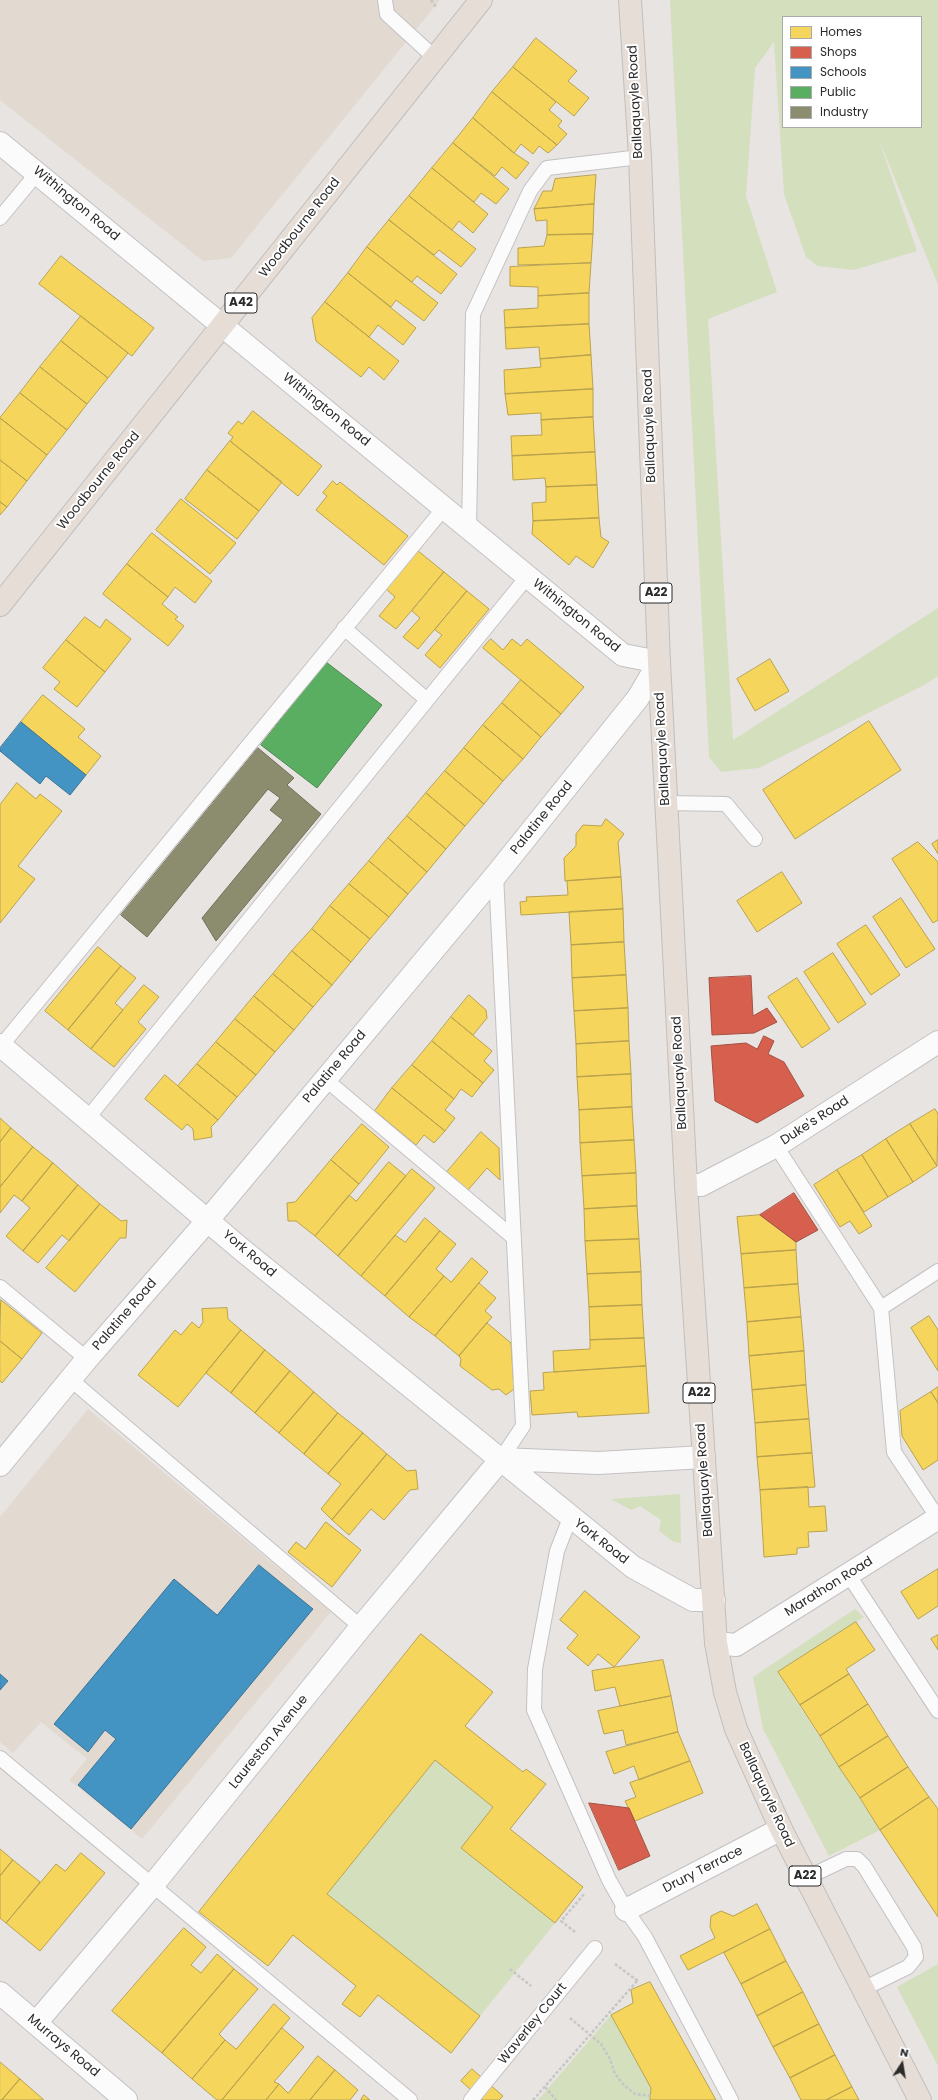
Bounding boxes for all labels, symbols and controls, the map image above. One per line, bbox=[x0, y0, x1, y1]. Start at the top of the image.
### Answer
legend bbox=[782, 16, 922, 128]
text: Homes bbox=[820, 23, 862, 40]
text: Shops bbox=[820, 43, 857, 60]
street label: Ballaquayle Road bbox=[625, 45, 647, 159]
text: Schools bbox=[820, 63, 867, 80]
text: Public bbox=[820, 83, 856, 100]
text: Industry bbox=[820, 103, 868, 120]
street label: Withington Road bbox=[30, 163, 122, 245]
street label: Woodbourne Road bbox=[256, 175, 344, 281]
road number: A42 bbox=[225, 293, 257, 313]
street label: Ballaquayle Road bbox=[640, 369, 660, 483]
street label: Withington Road bbox=[279, 370, 373, 450]
street label: Woodbourne Road bbox=[55, 429, 143, 533]
street label: Withington Road bbox=[529, 576, 623, 656]
road number: A22 bbox=[640, 583, 672, 603]
street label: Ballaquayle Road bbox=[652, 692, 674, 806]
street label: Palatine Road bbox=[508, 778, 576, 858]
street label: Ballaquayle Road bbox=[669, 1016, 691, 1130]
street label: Palatine Road bbox=[300, 1028, 370, 1106]
street label: Duke's Road bbox=[778, 1093, 852, 1149]
street label: York Road bbox=[219, 1227, 279, 1281]
street label: Palatine Road bbox=[90, 1276, 160, 1354]
road number: A22 bbox=[683, 1383, 715, 1403]
street label: Ballaquayle Road bbox=[693, 1423, 717, 1537]
street label: York Road bbox=[571, 1516, 631, 1568]
street label: Marathon Road bbox=[782, 1554, 876, 1620]
street label: Laureston Avenue bbox=[226, 1692, 312, 1792]
street label: Ballaquayle Road bbox=[735, 1740, 797, 1850]
street label: Drury Terrace bbox=[660, 1843, 746, 1897]
road number: A22 bbox=[789, 1866, 821, 1886]
street label: Waverley Court bbox=[495, 1980, 571, 2068]
street label: Murrays Road bbox=[24, 2011, 102, 2081]
north arrow bbox=[882, 2044, 922, 2084]
text: N bbox=[899, 2044, 910, 2061]

